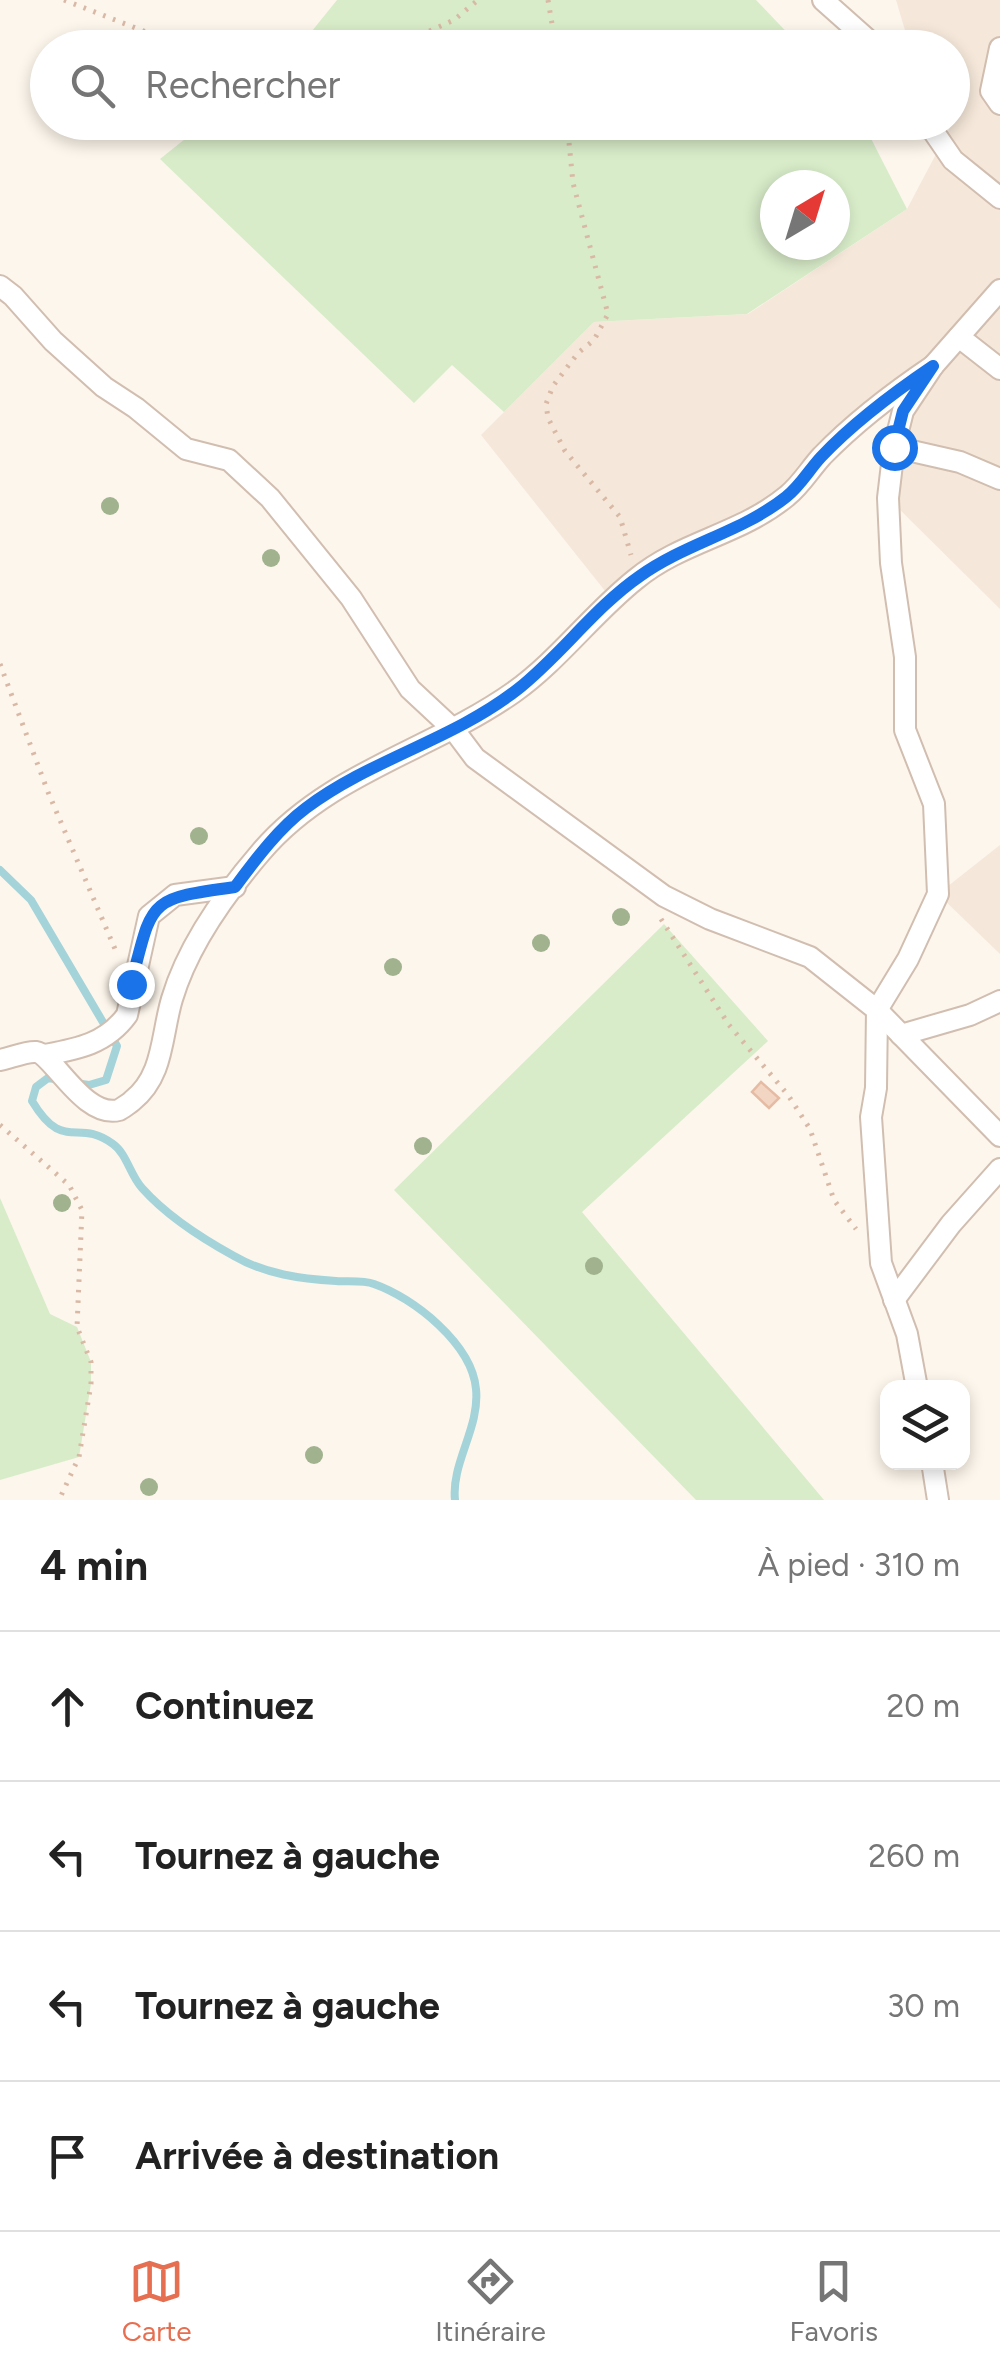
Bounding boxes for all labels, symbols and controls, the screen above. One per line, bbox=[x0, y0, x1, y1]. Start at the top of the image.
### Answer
search box bbox=[30, 30, 970, 140]
icon: search bbox=[65, 58, 120, 113]
text: Rechercher bbox=[145, 62, 340, 108]
north arrow bbox=[760, 170, 850, 260]
route start bbox=[872, 425, 918, 471]
route end bbox=[109, 962, 155, 1008]
map controls bbox=[880, 1380, 970, 1470]
button: layers bbox=[880, 1380, 970, 1470]
text: 4 min bbox=[40, 1540, 148, 1591]
text: À pied · 310 m bbox=[758, 1546, 960, 1584]
icon: ahead bbox=[40, 1679, 95, 1734]
text: Continuez bbox=[135, 1683, 314, 1729]
text: 20 m bbox=[886, 1687, 960, 1725]
icon: left bbox=[40, 1829, 95, 1884]
text: Tournez à gauche bbox=[135, 1833, 440, 1879]
text: 260 m bbox=[868, 1837, 960, 1875]
icon: left bbox=[40, 1979, 95, 2034]
text: Tournez à gauche bbox=[135, 1983, 440, 2029]
text: 30 m bbox=[887, 1987, 960, 2025]
icon: arrive bbox=[40, 2129, 95, 2184]
text: Arrivée à destination bbox=[135, 2133, 499, 2179]
tab: Carte bbox=[122, 2254, 192, 2348]
tab: Itinéraire bbox=[435, 2254, 546, 2348]
tab: Favoris bbox=[790, 2254, 878, 2348]

